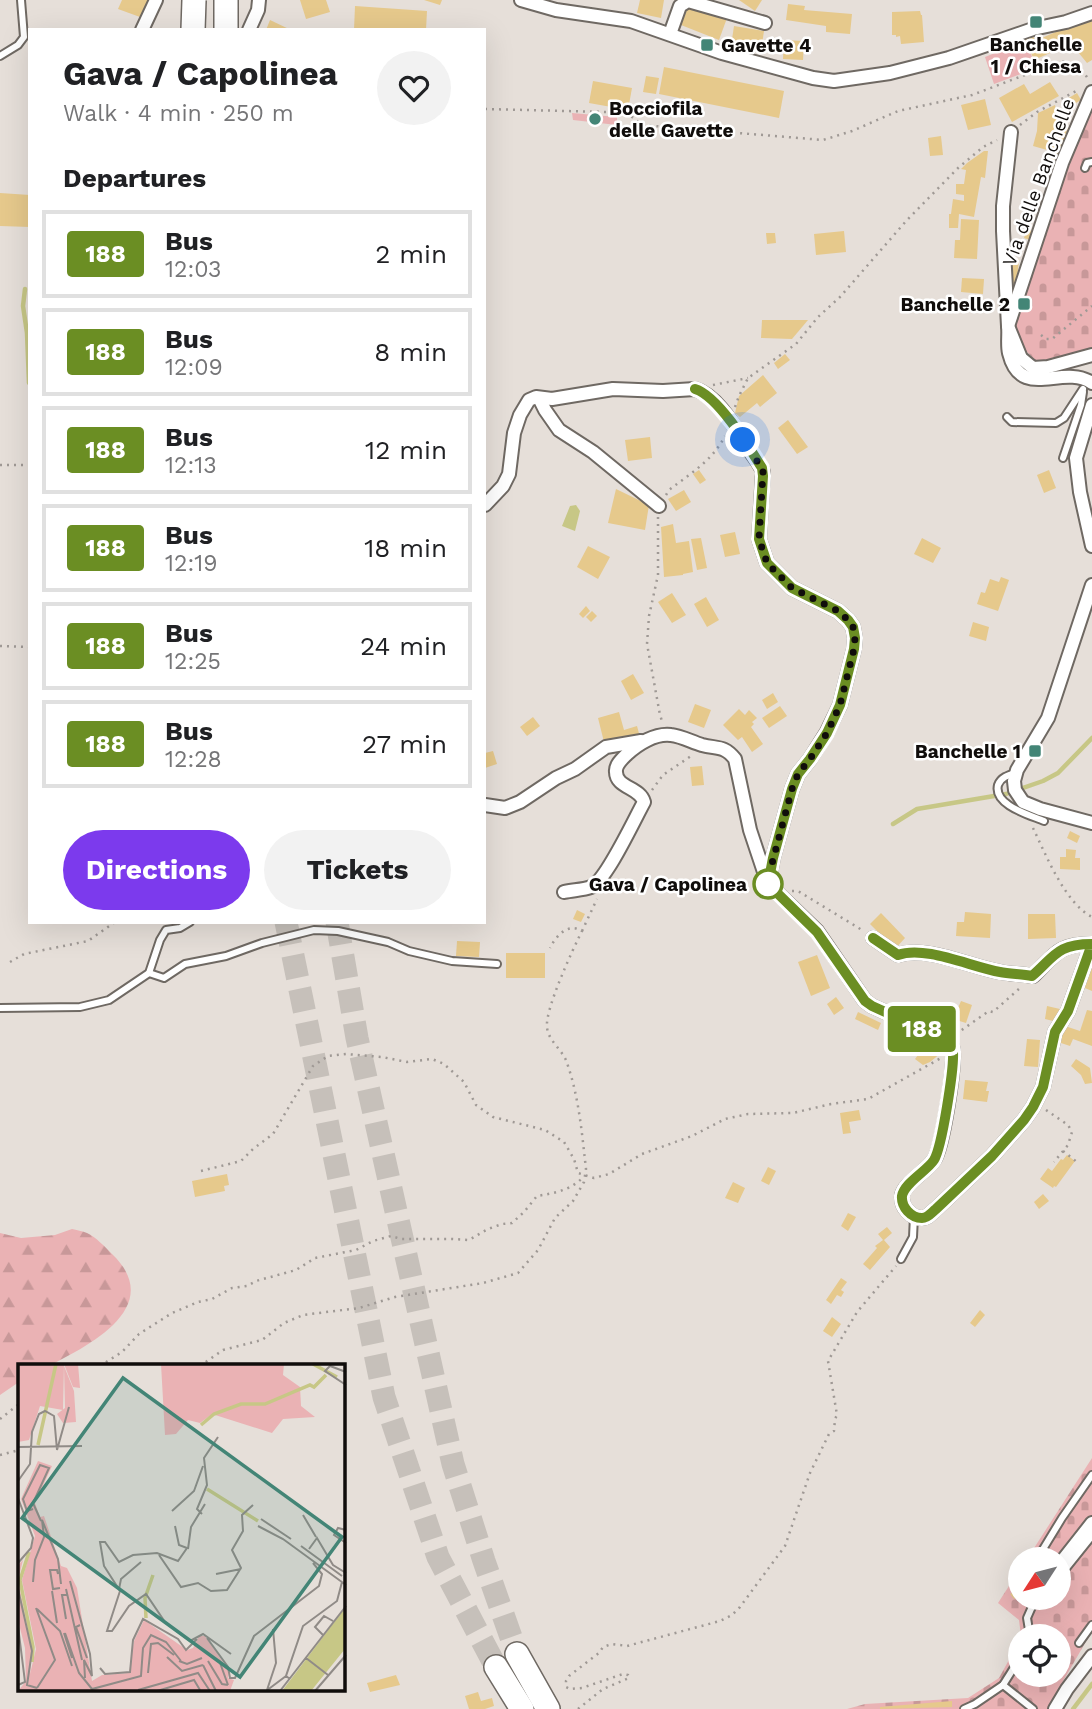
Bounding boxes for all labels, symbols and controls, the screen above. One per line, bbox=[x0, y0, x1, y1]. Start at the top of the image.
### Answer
marker: Banchelle 1 / Chiesa bbox=[1028, 14, 1044, 30]
place label: Banchelle 1 / Chiesa bbox=[990, 33, 1082, 78]
place label: Gavette 4 bbox=[721, 34, 811, 57]
marker: Gavette 4 bbox=[699, 37, 715, 53]
button: heart bbox=[377, 51, 451, 125]
text: Gava / Capolinea bbox=[63, 54, 338, 93]
street label: Via delle Banchelle bbox=[997, 95, 1080, 269]
place label: Bocciofila delle Gavette bbox=[609, 97, 733, 142]
text: Walk · 4 min · 250 m bbox=[63, 100, 294, 127]
marker: Bocciofila delle Gavette bbox=[587, 111, 603, 127]
text: Departures bbox=[63, 163, 206, 193]
text: Bus bbox=[165, 226, 213, 256]
text: 2 min bbox=[375, 239, 447, 269]
text: 188 bbox=[85, 240, 126, 268]
text: 12:03 bbox=[165, 256, 221, 283]
place label: Banchelle 2 bbox=[900, 293, 1010, 316]
marker: Banchelle 2 bbox=[1016, 296, 1032, 312]
text: Bus bbox=[165, 324, 213, 354]
text: 8 min bbox=[374, 337, 447, 367]
text: 188 bbox=[85, 338, 126, 366]
text: 12:09 bbox=[165, 354, 223, 381]
text: Bus bbox=[165, 422, 213, 452]
your location bbox=[725, 422, 760, 457]
text: 12 min bbox=[365, 435, 447, 465]
text: 188 bbox=[85, 436, 126, 464]
text: 12:13 bbox=[165, 452, 217, 479]
text: Bus bbox=[165, 520, 213, 550]
text: 18 min bbox=[364, 533, 447, 563]
text: 188 bbox=[85, 534, 126, 562]
text: 12:19 bbox=[165, 550, 217, 577]
text: Bus bbox=[165, 618, 213, 648]
text: 24 min bbox=[360, 631, 447, 661]
text: 188 bbox=[85, 632, 126, 660]
text: 12:25 bbox=[165, 648, 221, 675]
text: Bus bbox=[165, 716, 213, 746]
text: 27 min bbox=[362, 729, 447, 759]
text: 188 bbox=[85, 730, 126, 758]
place label: Banchelle 1 bbox=[915, 740, 1021, 763]
marker: Banchelle 1 bbox=[1027, 743, 1043, 759]
text: 12:28 bbox=[165, 746, 222, 773]
button: Directions bbox=[63, 830, 250, 910]
button: Tickets bbox=[264, 830, 451, 910]
marker: Gava / Capolinea bbox=[753, 869, 783, 899]
place label: Gava / Capolinea bbox=[589, 873, 747, 896]
line badge: 188 bbox=[882, 1006, 962, 1052]
text: 188 bbox=[902, 1015, 942, 1043]
inset map bbox=[18, 1364, 345, 1692]
north arrow bbox=[1008, 1547, 1071, 1610]
map controls bbox=[1008, 1547, 1071, 1687]
button: locate bbox=[1008, 1624, 1071, 1687]

